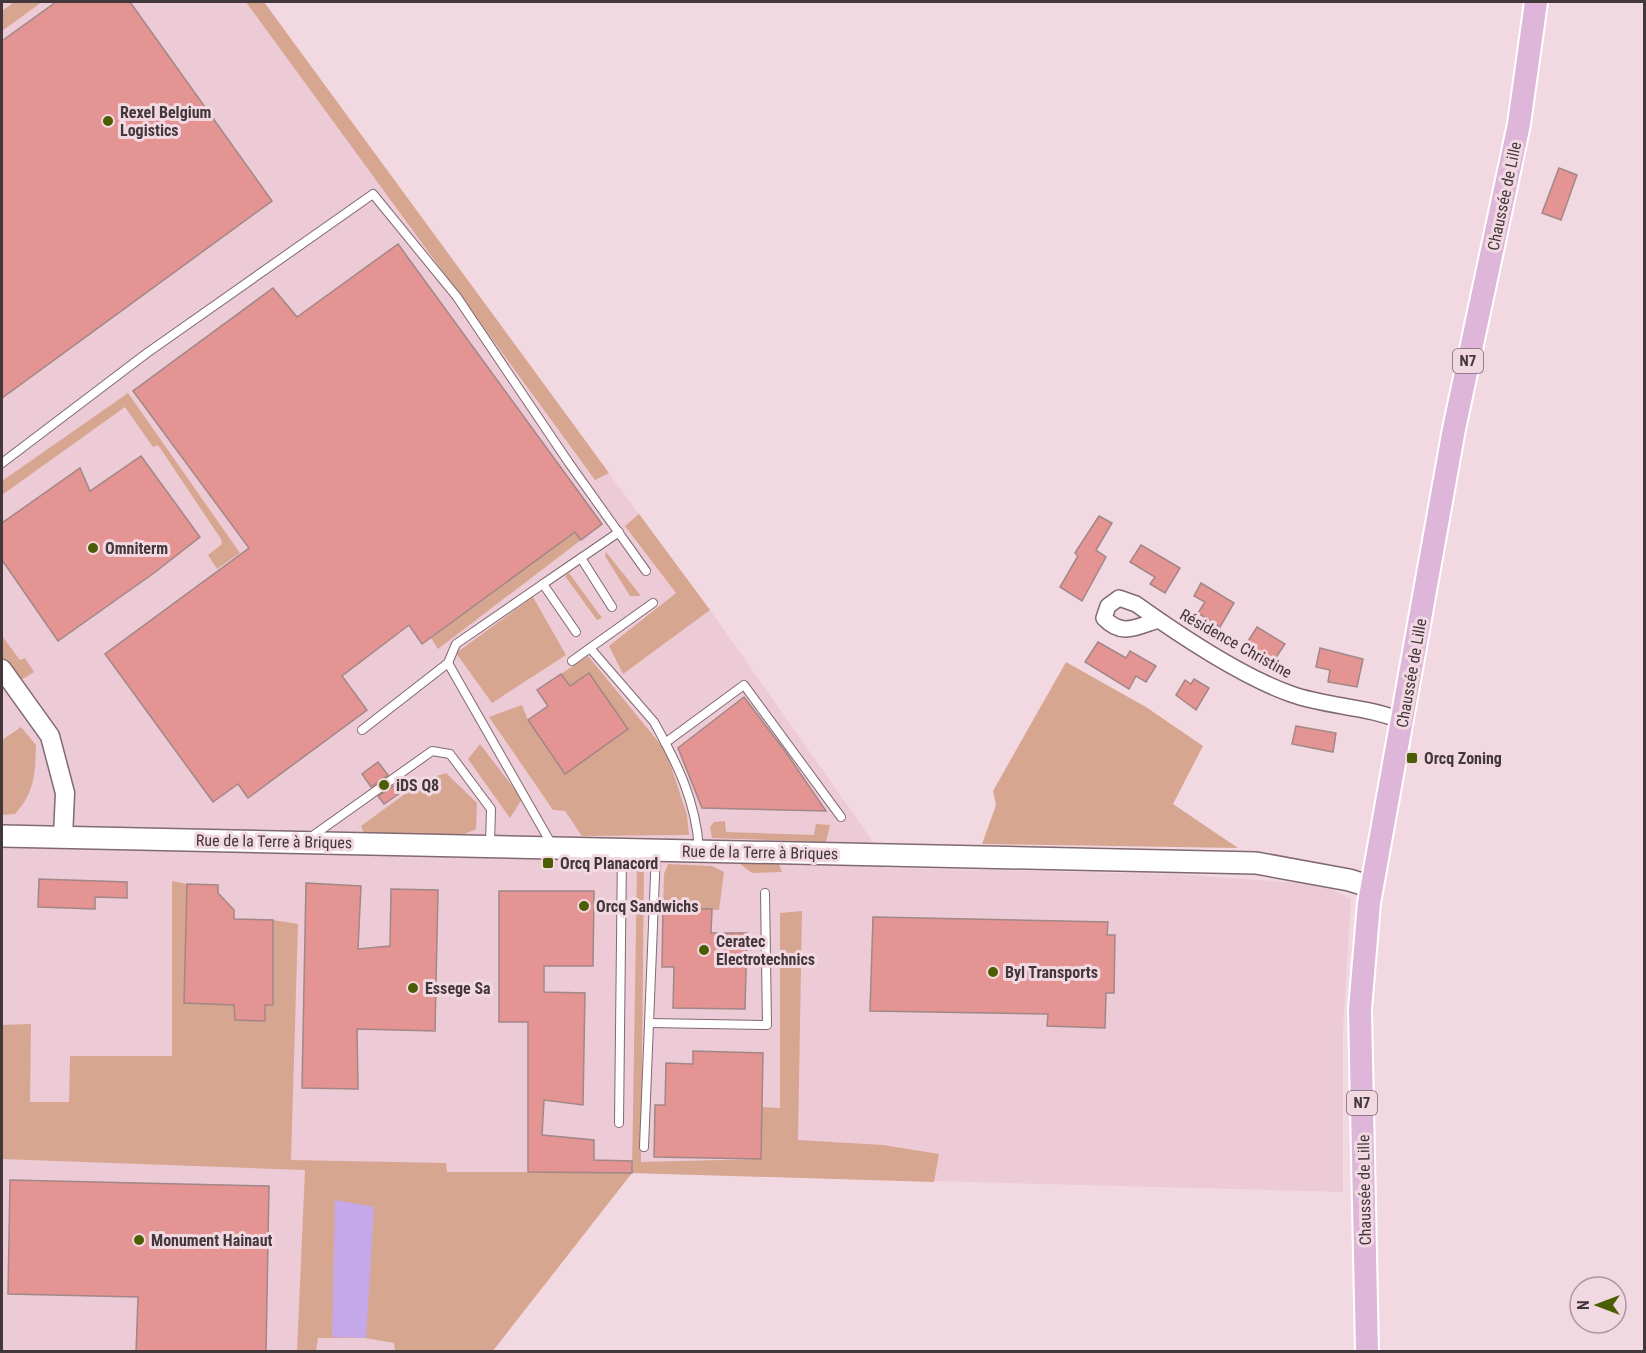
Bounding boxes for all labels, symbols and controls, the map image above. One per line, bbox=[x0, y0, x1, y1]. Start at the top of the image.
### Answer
place label: Rexel Belgium Logistics bbox=[120, 103, 212, 140]
marker: Rexel Belgium Logistics bbox=[101, 114, 115, 128]
street label: Chaussée de Lille bbox=[1484, 140, 1525, 252]
road number: N7 bbox=[1453, 349, 1483, 373]
place label: Omniterm bbox=[105, 539, 168, 558]
marker: Omniterm bbox=[86, 541, 100, 555]
street label: Résidence Christine bbox=[1176, 605, 1295, 682]
street label: Chaussée de Lille bbox=[1393, 617, 1430, 729]
place label: Orcq Zoning bbox=[1424, 749, 1502, 768]
marker: Orcq Zoning bbox=[1405, 751, 1419, 765]
place label: iDS Q8 bbox=[396, 776, 439, 795]
marker: iDS Q8 bbox=[377, 778, 391, 792]
street label: Rue de la Terre à Briques bbox=[196, 831, 352, 852]
street label: Rue de la Terre à Briques bbox=[682, 842, 838, 863]
place label: Orcq Planacord bbox=[560, 854, 658, 873]
marker: Orcq Planacord bbox=[541, 856, 555, 870]
place label: Orcq Sandwichs bbox=[596, 897, 698, 916]
marker: Orcq Sandwichs bbox=[577, 899, 591, 913]
place label: Ceratec Electrotechnics bbox=[716, 932, 815, 969]
marker: Ceratec Electrotechnics bbox=[697, 943, 711, 957]
place label: Byl Transports bbox=[1005, 963, 1098, 982]
marker: Byl Transports bbox=[986, 965, 1000, 979]
place label: Essege Sa bbox=[425, 979, 491, 998]
marker: Essege Sa bbox=[406, 981, 420, 995]
road number: N7 bbox=[1347, 1091, 1377, 1115]
street label: Chaussée de Lille bbox=[1354, 1134, 1375, 1246]
place label: Monument Hainaut bbox=[151, 1231, 273, 1250]
marker: Monument Hainaut bbox=[132, 1233, 146, 1247]
north arrow bbox=[1568, 1275, 1628, 1335]
text: N bbox=[1574, 1300, 1593, 1310]

